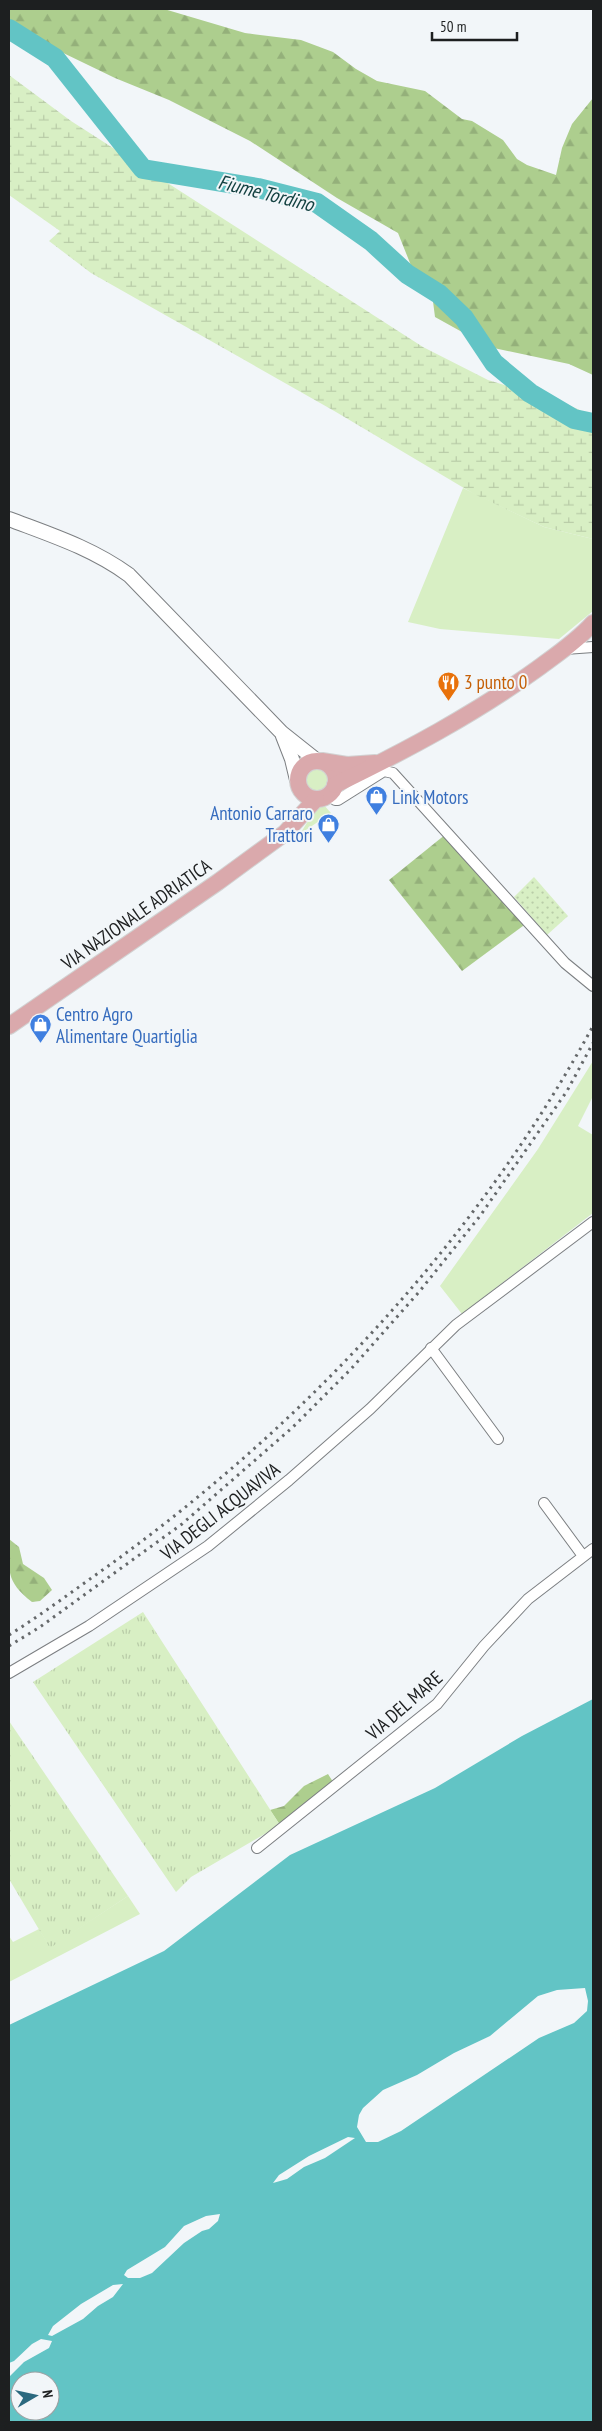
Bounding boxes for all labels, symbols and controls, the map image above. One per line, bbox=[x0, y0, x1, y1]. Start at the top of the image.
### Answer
scale bar bbox=[432, 10, 517, 42]
text: 50 m bbox=[440, 17, 466, 36]
water label: Fiume Tordino bbox=[215, 169, 318, 218]
restaurant icon: 3 punto 0 bbox=[436, 670, 460, 701]
place label: 3 punto 0 bbox=[464, 670, 527, 694]
shop icon: Link Motors bbox=[364, 785, 388, 816]
place label: Link Motors bbox=[392, 785, 469, 809]
place label: Antonio Carraro Trattori bbox=[210, 801, 313, 847]
shop icon: Antonio Carraro Trattori bbox=[317, 812, 341, 843]
street label: VIA NAZIONALE ADRIATICA bbox=[56, 853, 215, 975]
place label: Centro Agro Alimentare Quartiglia bbox=[56, 1002, 198, 1048]
shop icon: Centro Agro Alimentare Quartiglia bbox=[28, 1013, 52, 1044]
street label: VIA DEGLI ACQUAVIVA bbox=[155, 1457, 284, 1566]
street label: VIA DEL MARE bbox=[360, 1665, 447, 1745]
north arrow bbox=[10, 2371, 60, 2421]
text: N bbox=[38, 2389, 57, 2399]

